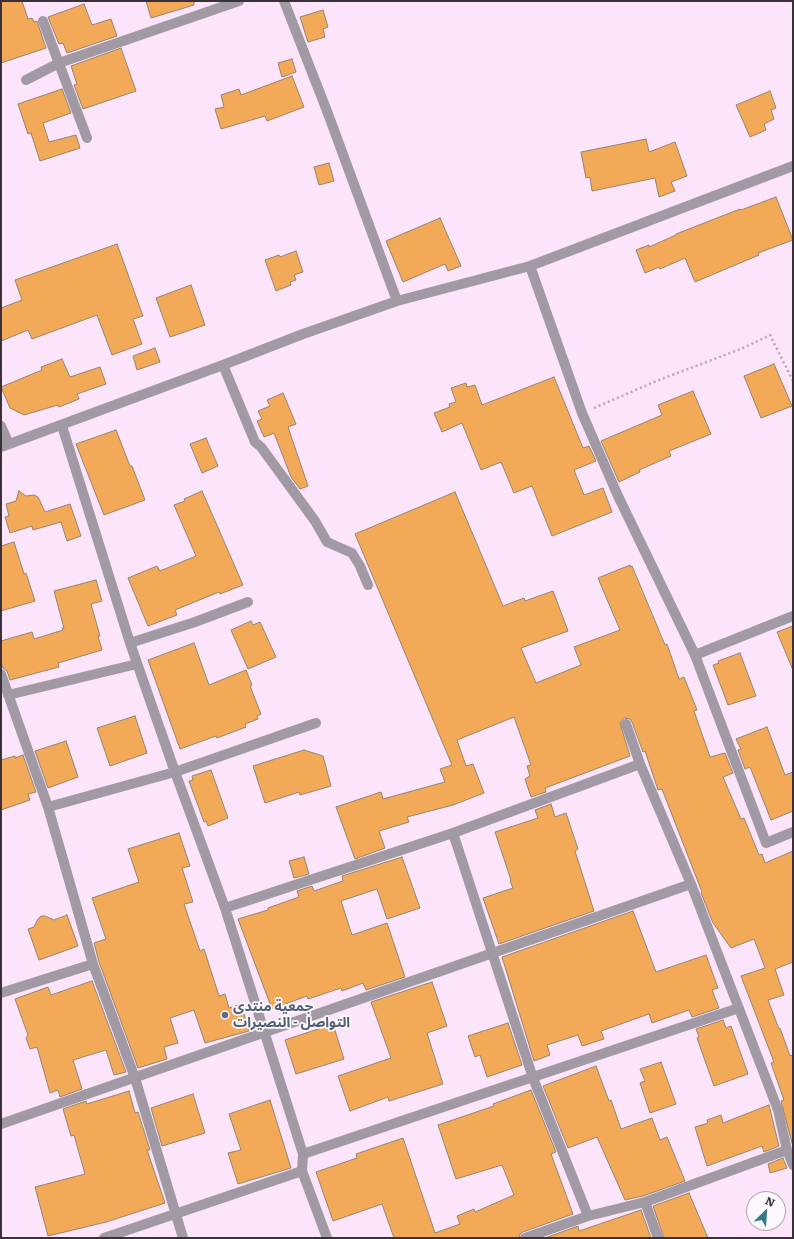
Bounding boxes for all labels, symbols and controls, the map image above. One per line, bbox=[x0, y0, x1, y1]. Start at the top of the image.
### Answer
place label: جمعية منتدى التواصل - النصيرات bbox=[233, 999, 350, 1032]
marker: جمعية منتدى التواصل - النصيرات bbox=[220, 1010, 230, 1020]
north arrow bbox=[746, 1191, 786, 1231]
text: N bbox=[763, 1192, 778, 1210]

